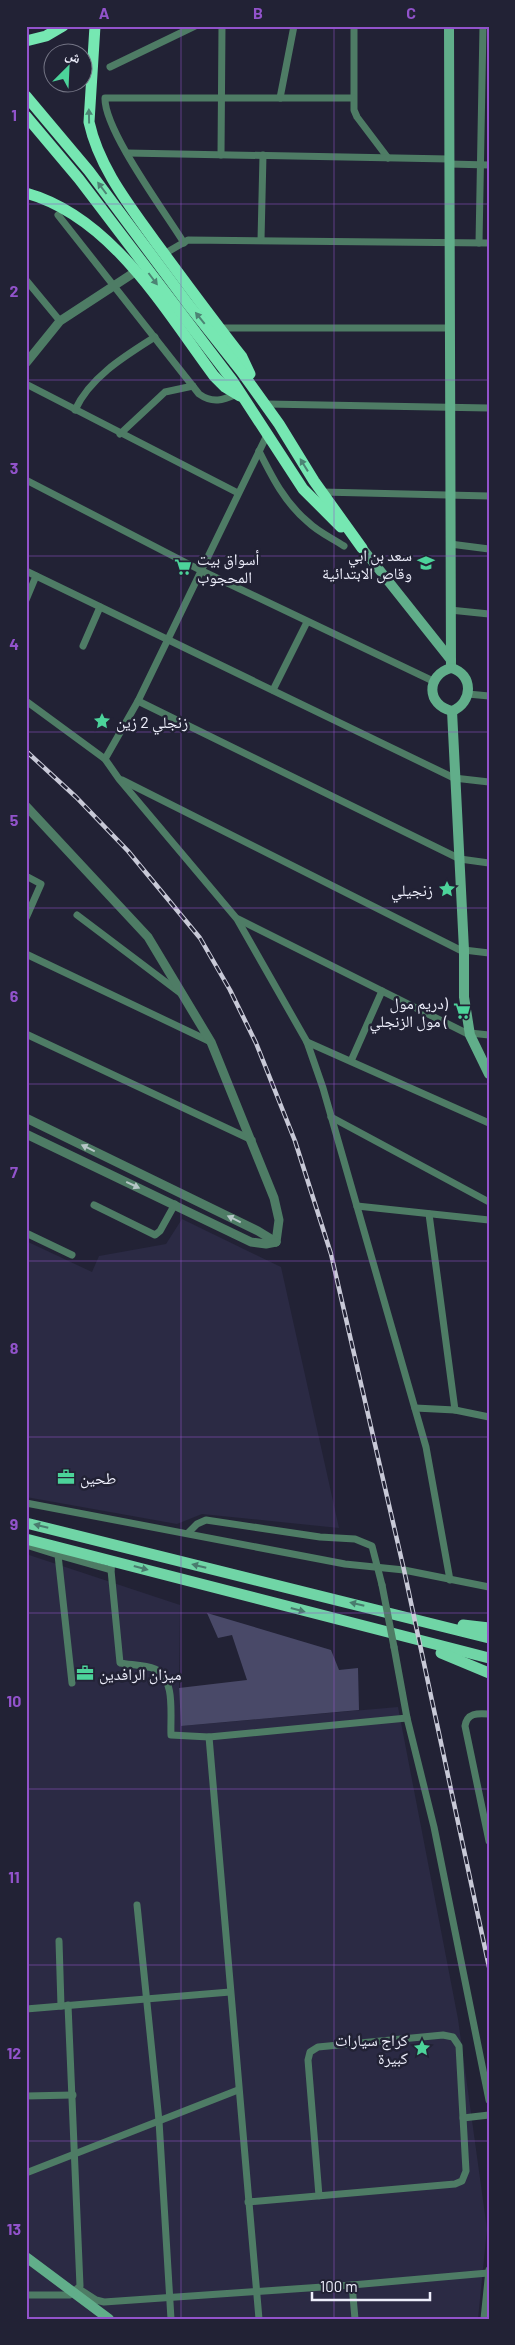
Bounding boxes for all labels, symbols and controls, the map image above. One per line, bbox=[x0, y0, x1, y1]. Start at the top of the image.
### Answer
text: A bbox=[99, 3, 110, 22]
text: B bbox=[253, 3, 263, 22]
text: C bbox=[406, 3, 416, 22]
north arrow bbox=[42, 42, 92, 92]
text: ش bbox=[63, 45, 84, 67]
text: 1 bbox=[11, 105, 17, 124]
one-way arrow bbox=[85, 107, 93, 123]
one-way arrow bbox=[97, 182, 108, 195]
one-way arrow bbox=[148, 272, 158, 286]
text: 2 bbox=[10, 281, 19, 300]
one-way arrow bbox=[194, 312, 205, 325]
text: 3 bbox=[10, 458, 18, 477]
one-way arrow bbox=[299, 458, 308, 471]
place label: سعد بن ابي وقاص الابتدائية bbox=[322, 545, 412, 584]
place label: أسواق بيت المحجوب bbox=[197, 549, 259, 587]
school or university icon: سعد بن ابي وقاص الابتدائية bbox=[416, 553, 436, 573]
supermarket icon: أسواق بيت المحجوب bbox=[173, 557, 193, 577]
text: 4 bbox=[9, 634, 19, 653]
place icon: زنجلي 2 زين bbox=[92, 711, 112, 731]
place label: زنجلي 2 زين bbox=[116, 712, 188, 735]
text: 5 bbox=[10, 810, 19, 829]
place icon: زنجيلي bbox=[437, 879, 457, 899]
place label: زنجيلي bbox=[391, 880, 433, 903]
text: 6 bbox=[10, 986, 19, 1005]
place label: دريم مول) مول الزنجلي ( bbox=[369, 993, 449, 1034]
supermarket icon: دريم مول) مول الزنجلي ( bbox=[452, 1001, 472, 1021]
one-way arrow bbox=[80, 1144, 95, 1152]
text: 7 bbox=[10, 1162, 18, 1181]
one-way arrow bbox=[126, 1180, 141, 1189]
one-way arrow bbox=[226, 1215, 241, 1223]
text: 8 bbox=[10, 1338, 19, 1357]
office icon: طحين bbox=[56, 1467, 76, 1487]
place label: طحين bbox=[80, 1468, 116, 1489]
text: 9 bbox=[10, 1514, 18, 1533]
one-way arrow bbox=[34, 1522, 49, 1530]
one-way arrow bbox=[191, 1561, 206, 1569]
one-way arrow bbox=[134, 1565, 149, 1573]
one-way arrow bbox=[349, 1600, 364, 1608]
one-way arrow bbox=[291, 1606, 306, 1614]
office icon: ميزان الرافدين bbox=[75, 1663, 95, 1683]
place label: ميزان الرافدين bbox=[99, 1664, 182, 1685]
text: 10 bbox=[7, 1691, 21, 1710]
text: 11 bbox=[8, 1867, 20, 1886]
place label: كراج سيارات كبيرة bbox=[335, 2030, 408, 2068]
place icon: كراج سيارات كبيرة bbox=[412, 2038, 432, 2058]
text: 12 bbox=[7, 2043, 21, 2062]
text: 13 bbox=[7, 2219, 21, 2238]
scale bar bbox=[312, 2270, 430, 2302]
text: 100 m bbox=[320, 2277, 358, 2295]

